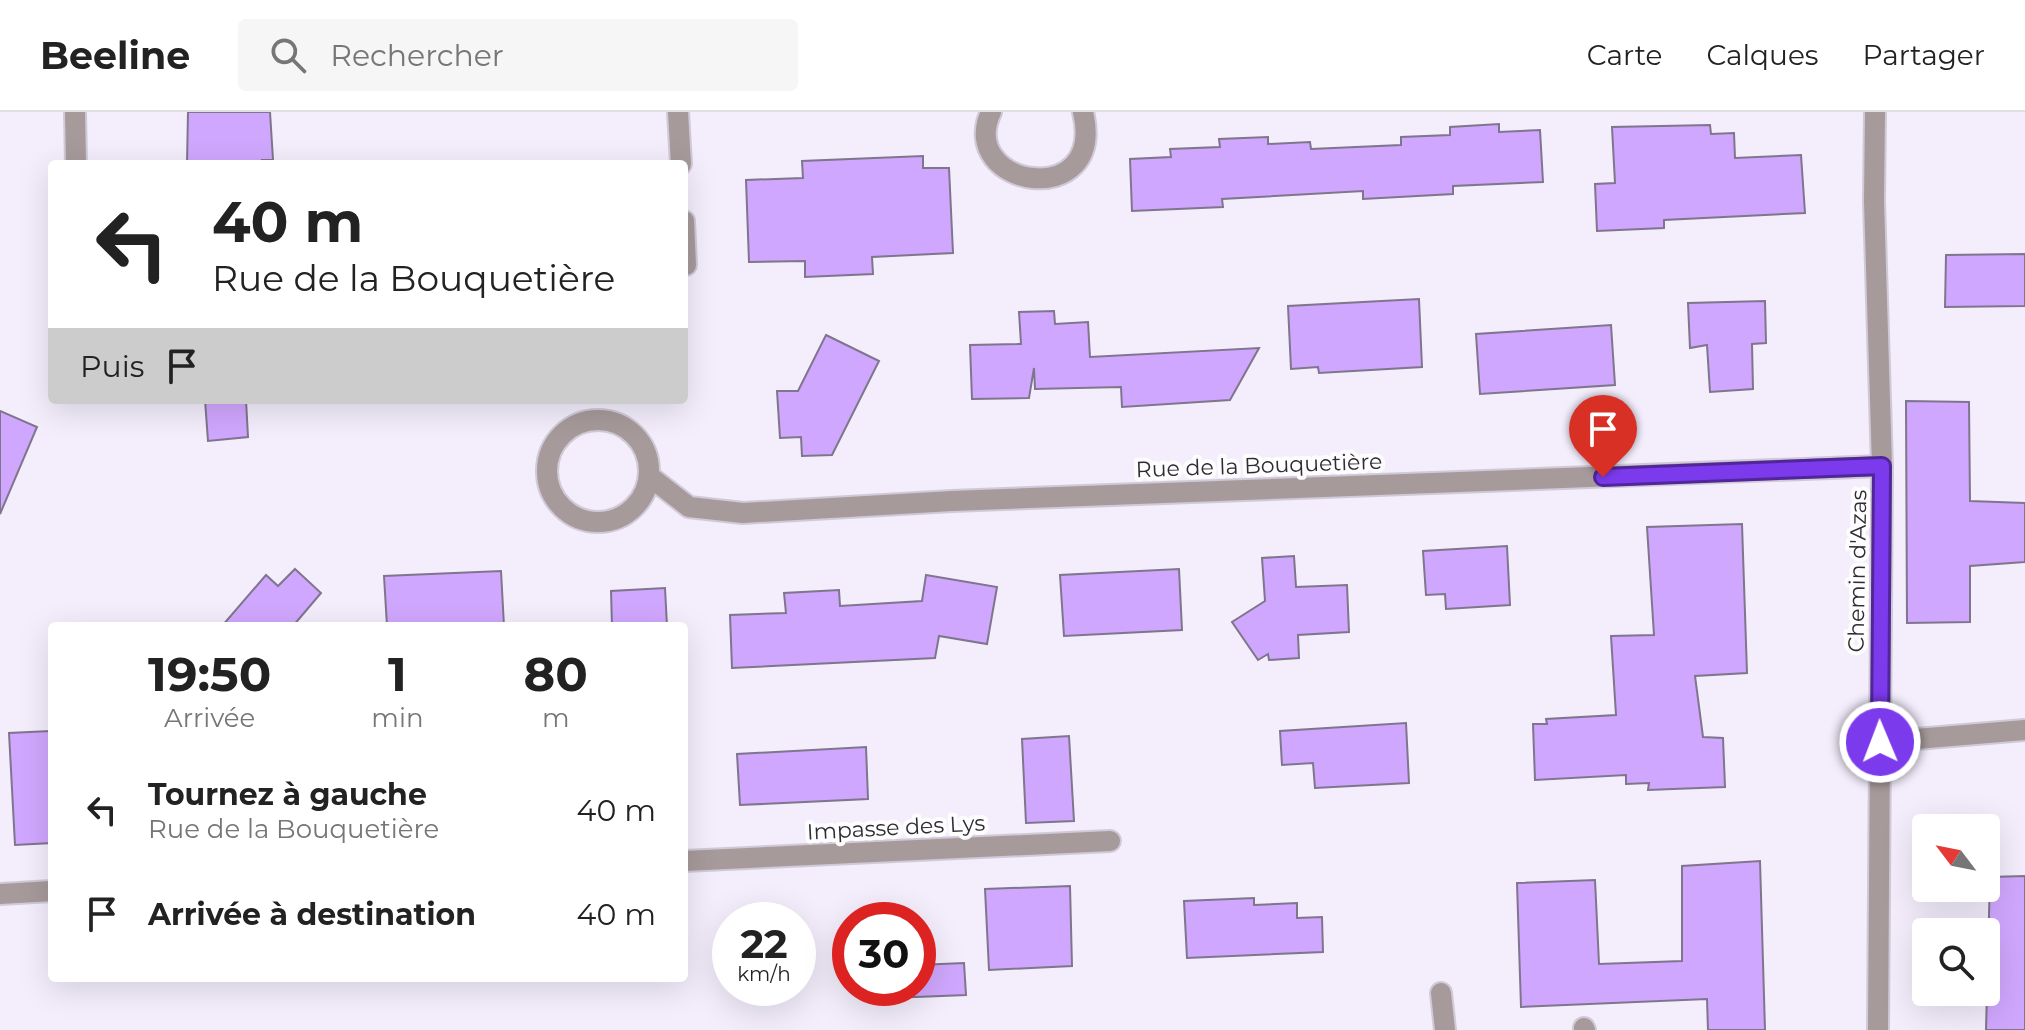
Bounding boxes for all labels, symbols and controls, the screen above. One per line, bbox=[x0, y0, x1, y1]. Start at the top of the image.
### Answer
search box bbox=[238, 19, 798, 91]
text: Beeline bbox=[40, 32, 190, 79]
icon: search bbox=[266, 33, 310, 77]
text: Rechercher bbox=[330, 37, 504, 74]
text: Carte bbox=[1587, 38, 1662, 72]
text: Calques bbox=[1706, 38, 1818, 72]
text: Partager bbox=[1862, 38, 1985, 72]
text: 40 m bbox=[212, 188, 363, 256]
icon: left bbox=[80, 192, 184, 296]
text: Rue de la Bouquetière bbox=[212, 256, 615, 300]
icon: arrive bbox=[160, 344, 204, 388]
text: Puis bbox=[80, 348, 144, 385]
pin bbox=[1569, 395, 1637, 477]
icon: arrive bbox=[1581, 407, 1625, 451]
street label: Rue de la Bouquetière bbox=[1135, 448, 1383, 483]
street label: Chemin d'Azas bbox=[1843, 489, 1872, 653]
text: 19:50 bbox=[148, 645, 271, 703]
text: 1 bbox=[388, 645, 407, 703]
text: 80 bbox=[524, 645, 588, 703]
position arrow bbox=[1838, 700, 1922, 784]
text: Arrivée bbox=[164, 702, 255, 734]
text: min bbox=[371, 702, 424, 734]
text: m bbox=[542, 702, 570, 734]
text: Tournez à gauche bbox=[148, 776, 427, 813]
icon: left bbox=[80, 788, 124, 832]
text: 40 m bbox=[577, 792, 656, 829]
street label: Impasse des Lys bbox=[806, 809, 986, 846]
text: Rue de la Bouquetière bbox=[148, 813, 439, 845]
north arrow bbox=[1912, 814, 2000, 902]
map controls bbox=[1912, 814, 2000, 1006]
icon: arrive bbox=[80, 892, 124, 936]
text: Arrivée à destination bbox=[148, 896, 476, 933]
text: 40 m bbox=[577, 896, 656, 933]
speed limit sign: 30 bbox=[832, 902, 936, 1006]
button: search bbox=[1912, 918, 2000, 1006]
text: 22 bbox=[740, 919, 788, 968]
text: km/h bbox=[737, 962, 791, 986]

